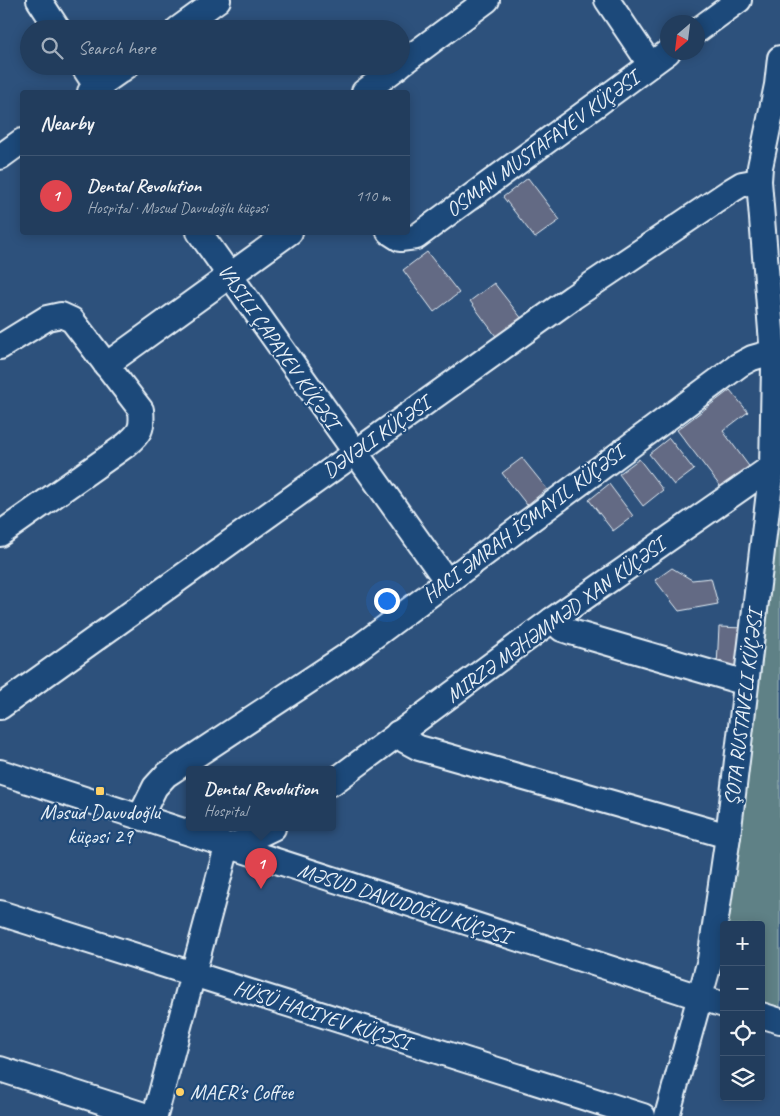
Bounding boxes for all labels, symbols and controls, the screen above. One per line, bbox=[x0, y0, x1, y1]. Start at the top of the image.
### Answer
north arrow bbox=[660, 15, 705, 60]
search box bbox=[20, 20, 410, 75]
icon: search bbox=[38, 34, 66, 62]
text: Search here bbox=[78, 36, 155, 60]
street label: OSMAN MUSTAFAYEV KÜÇƏSI bbox=[441, 63, 647, 223]
text: Nearby bbox=[40, 110, 93, 136]
text: Dental Revolution bbox=[87, 174, 201, 198]
text: 1 bbox=[52, 186, 60, 206]
text: 110 m bbox=[356, 186, 390, 206]
text: Hospital · Məsud Davudoğlu küçəsi bbox=[87, 198, 268, 218]
street label: VASILI ÇAPAYEV KÜÇƏSI bbox=[212, 259, 348, 437]
street label: DƏVƏLI KÜÇƏSI bbox=[317, 388, 438, 483]
street label: HACI ƏMRAH İSMAYIL KÜÇƏSI bbox=[417, 437, 632, 608]
street label: MIRZƏ MƏHƏMMƏD XAN KÜÇƏSI bbox=[440, 529, 673, 708]
your location bbox=[374, 588, 400, 614]
street label: ŞOTA RUSTAVELI KÜÇƏSI bbox=[718, 604, 768, 807]
popup bbox=[186, 766, 336, 831]
text: Dental Revolution bbox=[204, 777, 318, 801]
marker: Məsud Davudoğlu küçəsi 29 bbox=[94, 785, 106, 797]
place label: Məsud Davudoğlu küçəsi 29 bbox=[40, 799, 161, 849]
text: Hospital bbox=[204, 801, 248, 821]
pin: 1 bbox=[245, 848, 277, 889]
street label: MƏSUD DAVUDOĞLU KÜÇƏSI bbox=[295, 856, 518, 951]
map controls bbox=[720, 921, 765, 1101]
button: + bbox=[720, 921, 765, 966]
button: − bbox=[720, 966, 765, 1011]
street label: HÜSÜ HACIYEV KÜÇƏSI bbox=[231, 974, 418, 1057]
button: locate bbox=[720, 1011, 765, 1056]
button: layers bbox=[720, 1056, 765, 1101]
place label: MAER's Coffee bbox=[190, 1079, 294, 1105]
marker: MAER's Coffee bbox=[174, 1086, 186, 1098]

